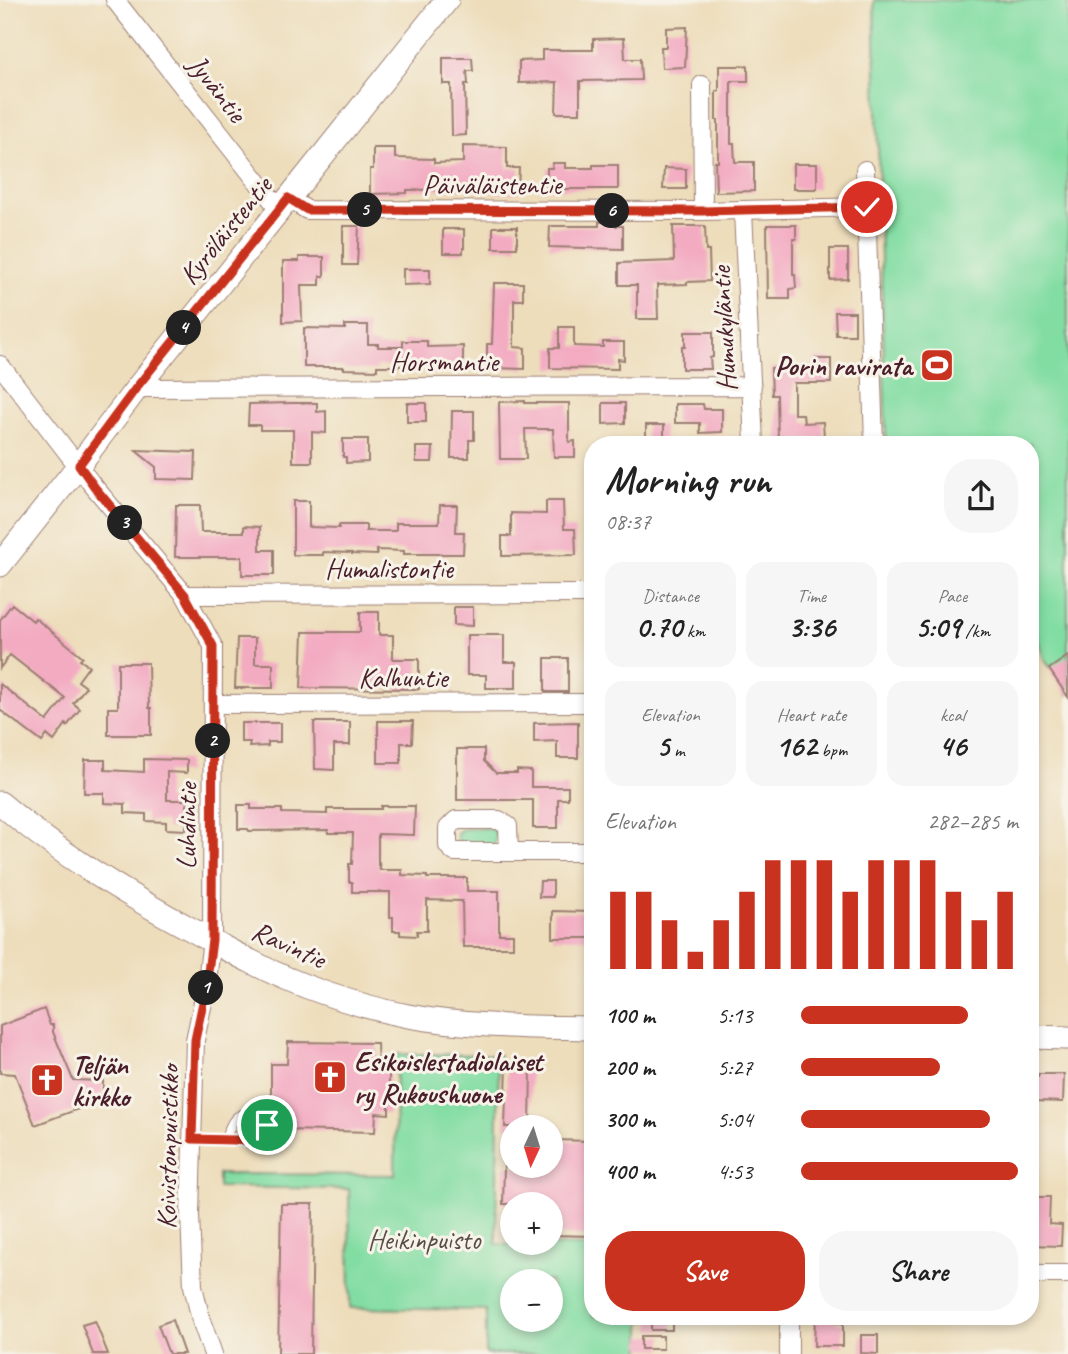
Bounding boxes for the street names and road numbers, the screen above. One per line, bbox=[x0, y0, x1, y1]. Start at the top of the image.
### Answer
street label: Jyväntie bbox=[179, 46, 256, 130]
street label: Päiväläistentie bbox=[423, 167, 563, 202]
street label: Kyröläistentie bbox=[171, 168, 281, 291]
street label: Humukyläntie bbox=[703, 264, 744, 392]
street label: Horsmantie bbox=[390, 344, 500, 379]
street label: Humalistontie bbox=[325, 551, 455, 586]
street label: Kalhuntie bbox=[358, 660, 449, 695]
street label: Luhdintie bbox=[168, 781, 205, 870]
street label: Ravintie bbox=[246, 913, 333, 977]
street label: Koivistonpuistikko bbox=[149, 1062, 186, 1229]

